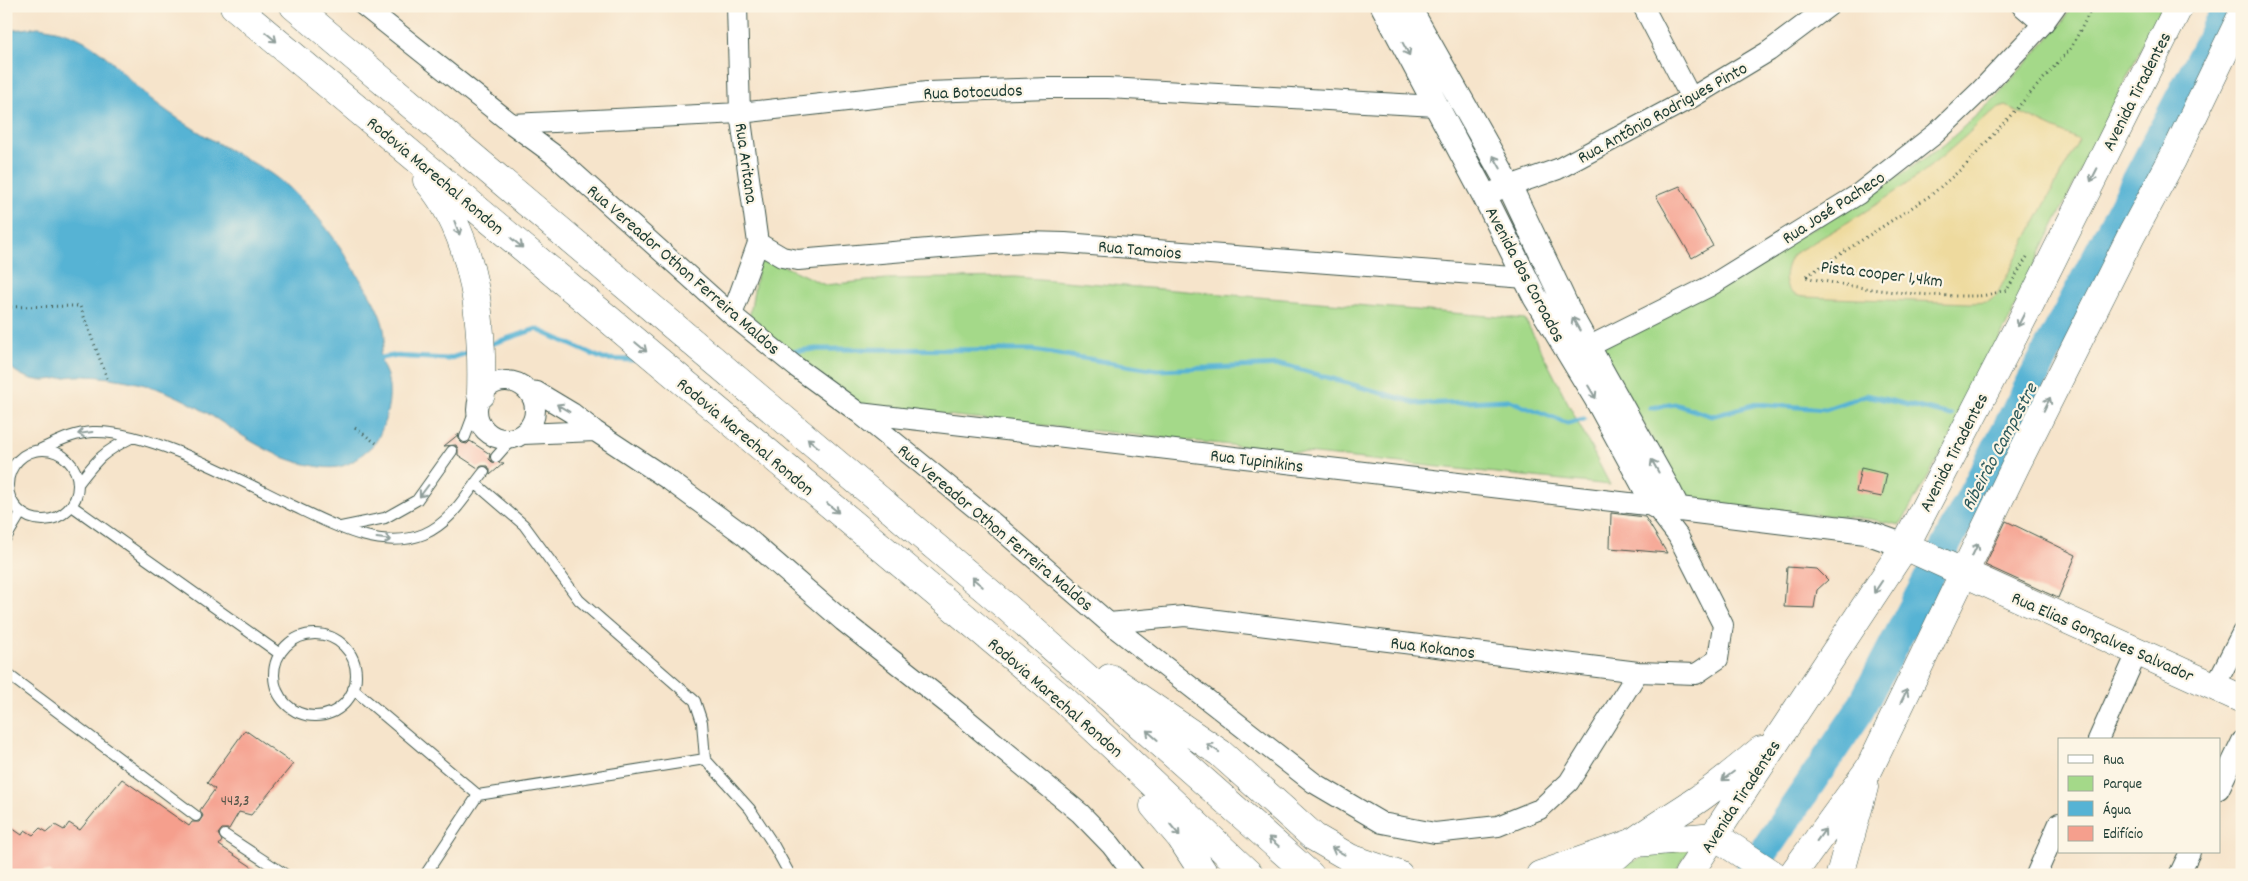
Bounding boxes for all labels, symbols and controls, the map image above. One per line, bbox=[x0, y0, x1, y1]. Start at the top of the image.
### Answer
street label: Avenida Tiradentes bbox=[2098, 28, 2179, 156]
one-way arrow bbox=[265, 32, 278, 43]
one-way arrow bbox=[1401, 42, 1411, 57]
street label: Rua Antônio Rodrigues Pinto bbox=[1574, 57, 1753, 171]
street label: Rua Botocudos bbox=[923, 79, 1023, 108]
street label: Rodovia Marechal Rondon bbox=[360, 112, 508, 242]
street label: Rua Aritana bbox=[727, 122, 763, 206]
one-way arrow bbox=[1491, 156, 1501, 170]
street label: Rua José Pacheco bbox=[1778, 166, 1891, 252]
one-way arrow bbox=[2089, 167, 2098, 182]
street label: Rua Vereador Othon Ferreira Maldos bbox=[580, 180, 784, 362]
street label: Avenida dos Coroados bbox=[1478, 203, 1570, 347]
one-way arrow bbox=[453, 220, 462, 236]
street label: Rua Tamoios bbox=[1097, 235, 1183, 268]
one-way arrow bbox=[510, 237, 523, 248]
street label: Pista cooper 1,4km bbox=[1819, 256, 1944, 295]
one-way arrow bbox=[2016, 313, 2026, 328]
one-way arrow bbox=[1571, 316, 1581, 331]
one-way arrow bbox=[634, 342, 647, 353]
street label: Rodovia Marechal Rondon bbox=[670, 373, 818, 503]
water label: Ribeirão Campestre bbox=[1956, 378, 2047, 516]
one-way arrow bbox=[1587, 384, 1597, 398]
street label: Avenida Tiradentes bbox=[1915, 389, 1996, 517]
one-way arrow bbox=[2043, 397, 2052, 412]
one-way arrow bbox=[557, 402, 571, 412]
one-way arrow bbox=[77, 429, 93, 439]
one-way arrow bbox=[807, 437, 820, 448]
street label: Rua Vereador Othon Ferreira Maldos bbox=[891, 439, 1098, 618]
street label: Rua Tupinikins bbox=[1209, 444, 1305, 481]
one-way arrow bbox=[1650, 459, 1660, 473]
one-way arrow bbox=[419, 484, 429, 498]
one-way arrow bbox=[826, 502, 839, 514]
one-way arrow bbox=[376, 534, 392, 544]
one-way arrow bbox=[1971, 543, 1980, 558]
one-way arrow bbox=[971, 576, 984, 587]
one-way arrow bbox=[1872, 579, 1882, 593]
street label: Rua Elias Gonçalves Salvador bbox=[2007, 587, 2197, 690]
street label: Rua Kokanos bbox=[1389, 632, 1476, 667]
street label: Rodovia Marechal Rondon bbox=[981, 633, 1128, 765]
one-way arrow bbox=[1899, 689, 1909, 704]
one-way arrow bbox=[1146, 730, 1159, 741]
street label: Avenida Tiradentes bbox=[1696, 736, 1788, 859]
legend bbox=[2058, 738, 2220, 854]
one-way arrow bbox=[1206, 743, 1220, 753]
text: Rua bbox=[2103, 750, 2125, 772]
one-way arrow bbox=[1722, 771, 1735, 782]
text: Parque bbox=[2103, 774, 2143, 796]
house number: 443,3 bbox=[221, 791, 249, 813]
text: Água bbox=[2103, 800, 2132, 822]
one-way arrow bbox=[1169, 824, 1181, 837]
text: Edifício bbox=[2103, 824, 2143, 846]
one-way arrow bbox=[1816, 828, 1826, 842]
one-way arrow bbox=[1268, 837, 1281, 848]
one-way arrow bbox=[1330, 846, 1345, 856]

